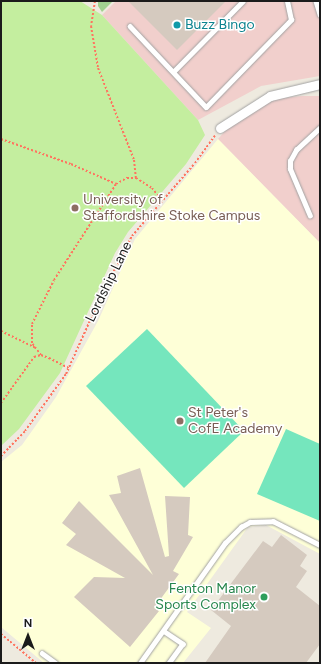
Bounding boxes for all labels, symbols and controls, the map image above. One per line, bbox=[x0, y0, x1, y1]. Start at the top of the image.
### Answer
place label: Buzz Bingo bbox=[185, 17, 255, 33]
marker: Buzz Bingo bbox=[172, 20, 182, 30]
place label: University of Staffordshire Stoke Campus bbox=[83, 192, 260, 224]
marker: University of Staffordshire Stoke Campus bbox=[70, 203, 80, 213]
street label: Lordship Lane bbox=[82, 239, 136, 325]
place label: St Peter's CofE Academy bbox=[188, 405, 282, 438]
marker: St Peter's CofE Academy bbox=[175, 416, 185, 426]
place label: Fenton Manor Sports Complex bbox=[155, 581, 256, 614]
marker: Fenton Manor Sports Complex bbox=[259, 592, 269, 602]
north arrow bbox=[8, 616, 48, 656]
text: N bbox=[24, 617, 32, 630]

